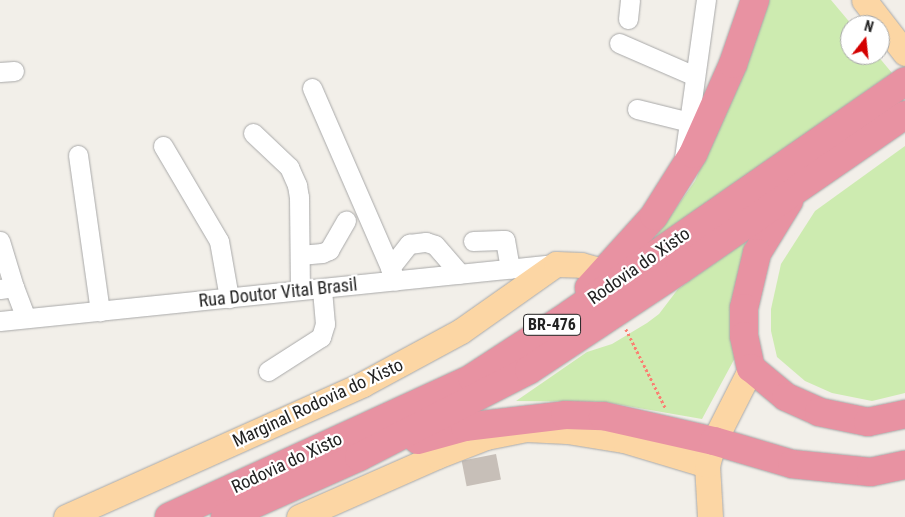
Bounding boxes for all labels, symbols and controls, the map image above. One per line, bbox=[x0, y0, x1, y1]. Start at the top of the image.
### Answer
north arrow bbox=[840, 15, 890, 65]
text: N bbox=[863, 18, 875, 35]
street label: Rodovia do Xisto bbox=[584, 223, 694, 309]
street label: Rua Doutor Vital Brasil bbox=[198, 274, 358, 312]
road number: BR-476 bbox=[522, 312, 582, 338]
street label: Marginal Rodovia do Xisto bbox=[229, 354, 407, 452]
street label: Rodovia do Xisto bbox=[228, 428, 346, 498]

